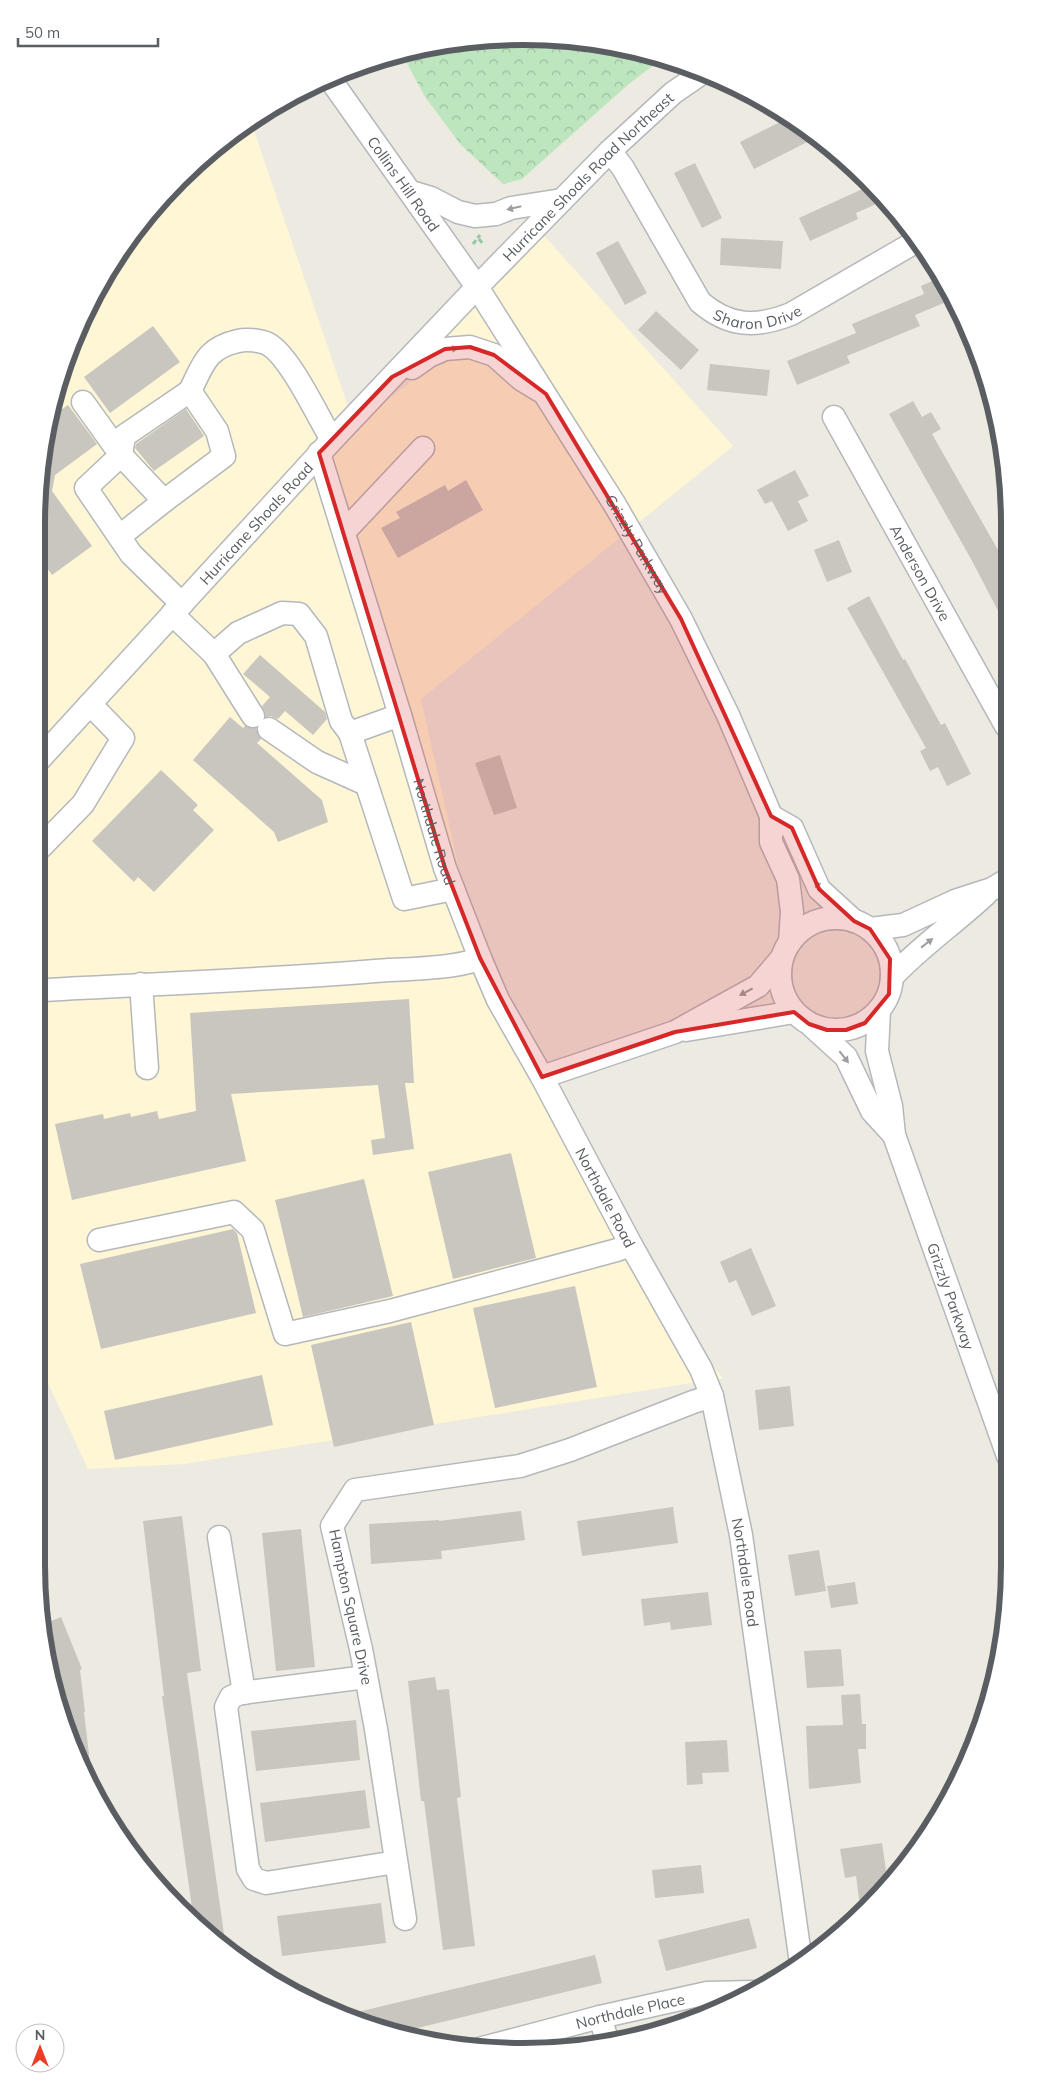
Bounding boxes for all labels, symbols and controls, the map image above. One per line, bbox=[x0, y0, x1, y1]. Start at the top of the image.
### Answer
scale bar bbox=[18, 15, 158, 47]
text: 50 m bbox=[25, 23, 60, 42]
street label: Hurricane Shoals Road Northeast bbox=[498, 88, 677, 265]
street label: Collins Hill Road bbox=[364, 132, 444, 235]
one-way arrow bbox=[506, 204, 521, 212]
street label: Sharon Drive bbox=[710, 301, 805, 333]
one-way arrow bbox=[444, 345, 460, 353]
street label: Hurricane Shoals Road bbox=[195, 458, 317, 588]
street label: Grizzly Parkway bbox=[601, 491, 674, 598]
street label: Anderson Drive bbox=[886, 521, 955, 624]
street label: Northdale Road bbox=[410, 776, 460, 888]
one-way arrow bbox=[815, 880, 824, 894]
one-way arrow bbox=[921, 937, 934, 948]
one-way arrow bbox=[739, 988, 753, 996]
one-way arrow bbox=[839, 1051, 850, 1064]
street label: Northdale Road bbox=[572, 1144, 640, 1251]
street label: Grizzly Parkway bbox=[924, 1240, 979, 1352]
street label: Northdale Road bbox=[728, 1516, 763, 1628]
street label: Hampton Square Drive bbox=[325, 1527, 377, 1687]
street label: Northdale Place bbox=[574, 1989, 686, 2033]
north arrow bbox=[15, 2023, 65, 2073]
text: N bbox=[35, 2026, 45, 2044]

